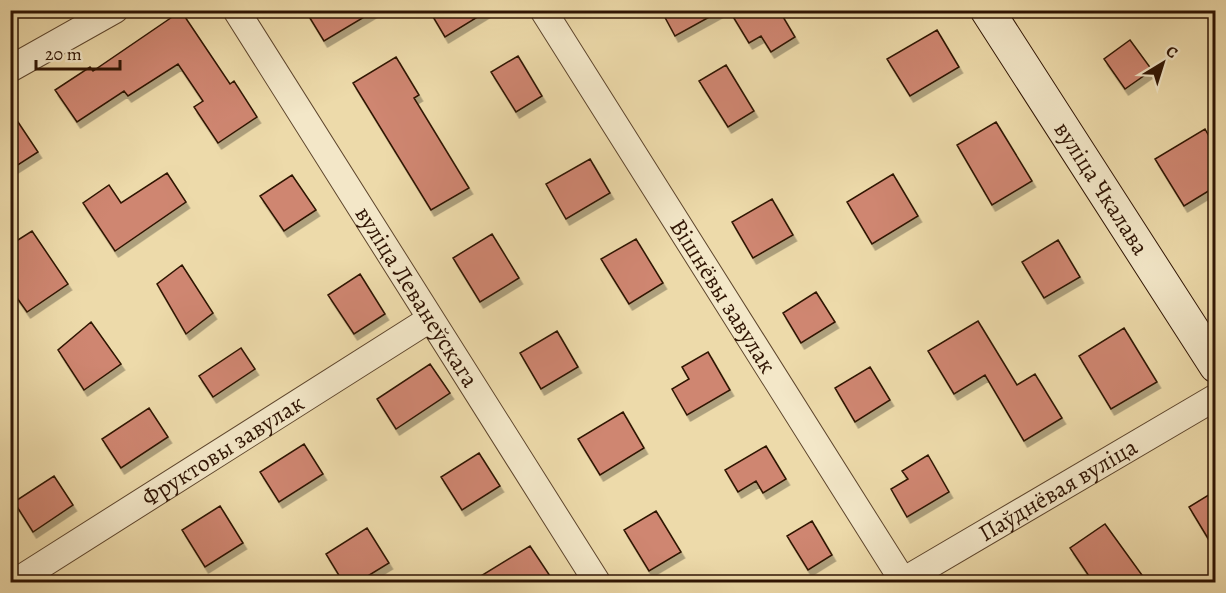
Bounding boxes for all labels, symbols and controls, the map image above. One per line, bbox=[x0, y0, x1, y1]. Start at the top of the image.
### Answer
scale bar bbox=[36, 33, 120, 71]
north arrow bbox=[1133, 33, 1193, 93]
text: С bbox=[1161, 40, 1182, 64]
text: 20 m bbox=[45, 42, 82, 66]
street label: вуліца Чкалава bbox=[1047, 115, 1157, 261]
street label: вуліца Леванеўскага bbox=[348, 200, 486, 393]
street label: Вішнёвы завулак bbox=[663, 213, 784, 379]
street label: Фруктовы завулак bbox=[135, 387, 310, 514]
street label: Паўднёвая вуліца bbox=[973, 431, 1143, 549]

